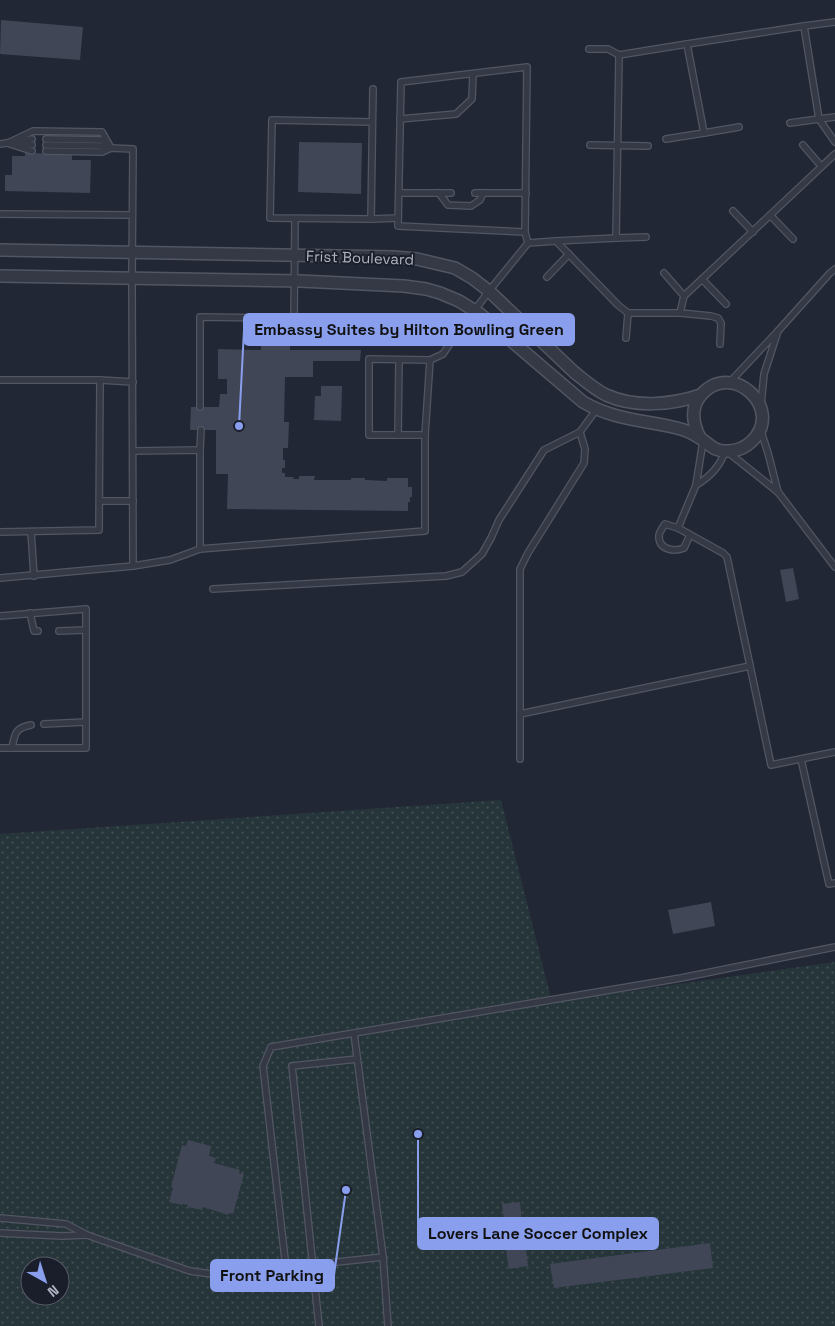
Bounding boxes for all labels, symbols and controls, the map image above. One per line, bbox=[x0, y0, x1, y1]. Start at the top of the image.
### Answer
street label: Frist Boulevard bbox=[306, 246, 414, 269]
callout: Embassy Suites by Hilton Bowling Green bbox=[244, 314, 574, 345]
text: Embassy Suites by Hilton Bowling Green bbox=[254, 319, 564, 340]
callout: Lovers Lane Soccer Complex bbox=[418, 1218, 658, 1249]
text: Lovers Lane Soccer Complex bbox=[428, 1223, 649, 1244]
north arrow bbox=[20, 1256, 70, 1306]
callout: Front Parking bbox=[211, 1260, 334, 1291]
text: Front Parking bbox=[220, 1265, 324, 1286]
text: N bbox=[44, 1281, 62, 1301]

